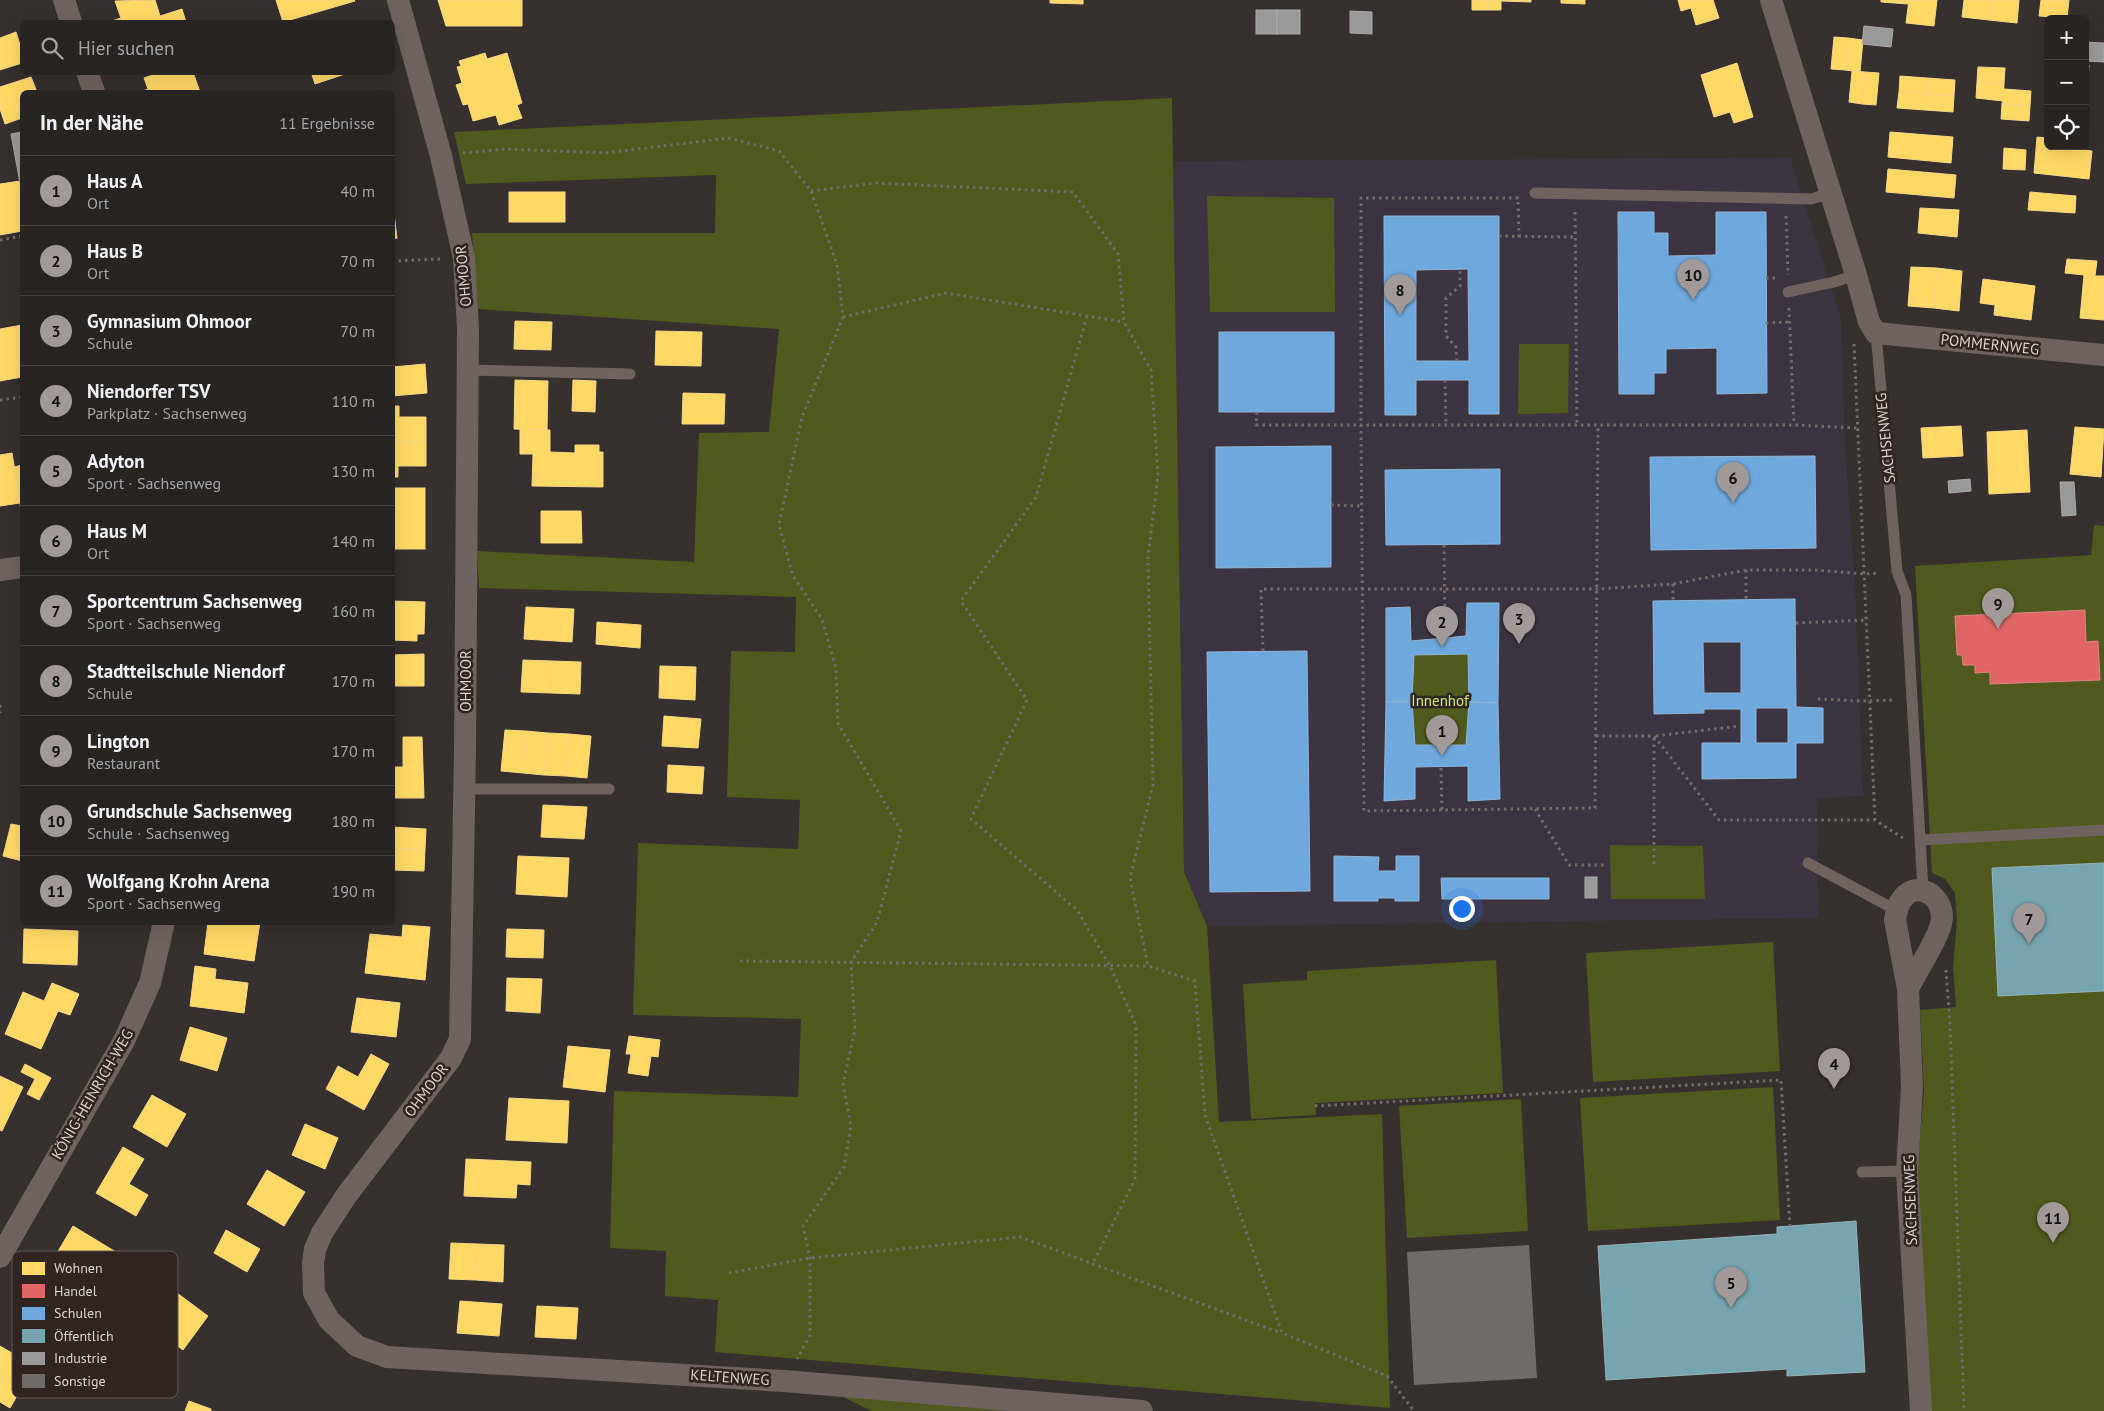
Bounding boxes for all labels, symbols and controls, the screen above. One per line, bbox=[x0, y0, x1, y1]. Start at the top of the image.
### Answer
map controls bbox=[2044, 15, 2089, 150]
button: + bbox=[2044, 15, 2089, 60]
search box bbox=[20, 20, 395, 75]
icon: search bbox=[38, 34, 66, 62]
text: Hier suchen bbox=[78, 36, 174, 60]
button: − bbox=[2044, 60, 2089, 105]
button: locate bbox=[2044, 105, 2089, 150]
text: In der Nähe bbox=[40, 109, 144, 136]
text: 11 Ergebnisse bbox=[279, 113, 375, 133]
text: Haus A bbox=[87, 169, 143, 193]
text: 1 bbox=[51, 181, 61, 201]
text: 40 m bbox=[340, 181, 375, 201]
text: Ort bbox=[87, 193, 109, 213]
text: Haus B bbox=[87, 239, 143, 263]
street label: OHMOOR bbox=[451, 244, 475, 308]
text: 2 bbox=[51, 251, 61, 271]
text: 70 m bbox=[340, 251, 375, 271]
pin: 10 bbox=[1677, 259, 1709, 300]
text: Ort bbox=[87, 263, 109, 283]
pin: 8 bbox=[1384, 274, 1416, 315]
text: Gymnasium Ohmoor bbox=[87, 309, 251, 333]
text: 3 bbox=[51, 321, 61, 341]
text: 70 m bbox=[340, 321, 375, 341]
street label: POMMERNWEG bbox=[1940, 329, 2040, 359]
text: Schule bbox=[87, 333, 133, 353]
text: Niendorfer TSV bbox=[87, 379, 210, 403]
text: 4 bbox=[51, 391, 61, 411]
text: 110 m bbox=[332, 391, 375, 411]
street label: SACHSENWEG bbox=[1871, 392, 1899, 484]
text: Parkplatz · Sachsenweg bbox=[87, 403, 247, 423]
text: Adyton bbox=[87, 449, 145, 473]
text: 5 bbox=[51, 461, 61, 481]
text: 130 m bbox=[332, 461, 375, 481]
pin: 6 bbox=[1717, 462, 1749, 503]
text: Sport · Sachsenweg bbox=[87, 473, 221, 493]
text: Haus M bbox=[87, 519, 147, 543]
text: 6 bbox=[51, 531, 61, 551]
text: 140 m bbox=[332, 531, 375, 551]
text: Ort bbox=[87, 543, 109, 563]
pin: 9 bbox=[1982, 588, 2014, 629]
text: Sportcentrum Sachsenweg bbox=[87, 589, 302, 613]
text: 7 bbox=[51, 601, 61, 621]
text: 160 m bbox=[332, 601, 375, 621]
pin: 3 bbox=[1503, 603, 1535, 644]
pin: 2 bbox=[1426, 606, 1458, 647]
text: Sport · Sachsenweg bbox=[87, 613, 221, 633]
street label: OHMOOR bbox=[456, 650, 475, 712]
text: Stadtteilschule Niendorf bbox=[87, 659, 284, 683]
text: 8 bbox=[51, 671, 61, 691]
text: 170 m bbox=[332, 671, 375, 691]
text: Schule bbox=[87, 683, 133, 703]
park label: Innenhof bbox=[1411, 691, 1470, 710]
pin: 1 bbox=[1426, 715, 1458, 756]
text: Lington bbox=[87, 729, 150, 753]
text: 9 bbox=[51, 741, 61, 761]
text: 170 m bbox=[332, 741, 375, 761]
text: Restaurant bbox=[87, 753, 160, 773]
text: Grundschule Sachsenweg bbox=[87, 799, 292, 823]
text: 10 bbox=[47, 811, 65, 831]
text: 180 m bbox=[332, 811, 375, 831]
text: Schule · Sachsenweg bbox=[87, 823, 230, 843]
text: Wolfgang Krohn Arena bbox=[87, 869, 270, 893]
text: 11 bbox=[47, 881, 65, 901]
text: 190 m bbox=[332, 881, 375, 901]
text: Sport · Sachsenweg bbox=[87, 893, 221, 913]
your location bbox=[1449, 896, 1475, 922]
pin: 7 bbox=[2013, 903, 2045, 944]
street label: KÖNIG-HEINRICH-WEG bbox=[47, 1025, 137, 1163]
pin: 4 bbox=[1818, 1048, 1850, 1089]
street label: OHMOOR bbox=[400, 1060, 452, 1120]
street label: SACHSENWEG bbox=[1899, 1154, 1921, 1246]
pin: 11 bbox=[2037, 1202, 2069, 1243]
legend bbox=[12, 1251, 178, 1398]
text: Wohnen bbox=[54, 1259, 103, 1277]
pin: 5 bbox=[1715, 1267, 1747, 1308]
text: Handel bbox=[54, 1282, 97, 1300]
text: Schulen bbox=[54, 1304, 102, 1322]
text: Öffentlich bbox=[54, 1327, 114, 1345]
text: Industrie bbox=[54, 1349, 107, 1367]
street label: KELTENWEG bbox=[690, 1365, 770, 1389]
text: Sonstige bbox=[54, 1372, 106, 1390]

